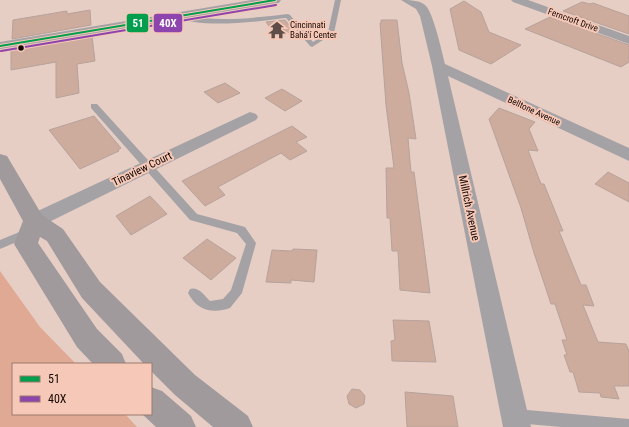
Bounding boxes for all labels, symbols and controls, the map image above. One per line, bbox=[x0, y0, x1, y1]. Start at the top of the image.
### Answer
street label: Ferncroft Drive bbox=[547, 6, 599, 34]
line badge: 51 bbox=[126, 13, 149, 33]
line badge: 40X bbox=[153, 13, 183, 33]
text: 51 bbox=[132, 17, 144, 30]
text: 40X bbox=[159, 17, 177, 30]
temple icon: Cincinnati Bahá'í Center bbox=[267, 20, 287, 40]
place label: Cincinnati Bahá'í Center bbox=[290, 20, 337, 40]
unlabelled marker bbox=[16, 43, 26, 53]
street label: Belltone Avenue bbox=[506, 94, 562, 128]
street label: Tinaview Court bbox=[110, 149, 174, 189]
street label: Millrich Avenue bbox=[456, 174, 482, 242]
legend bbox=[12, 363, 152, 415]
text: 51 bbox=[48, 372, 60, 386]
text: 40X bbox=[48, 392, 67, 406]

